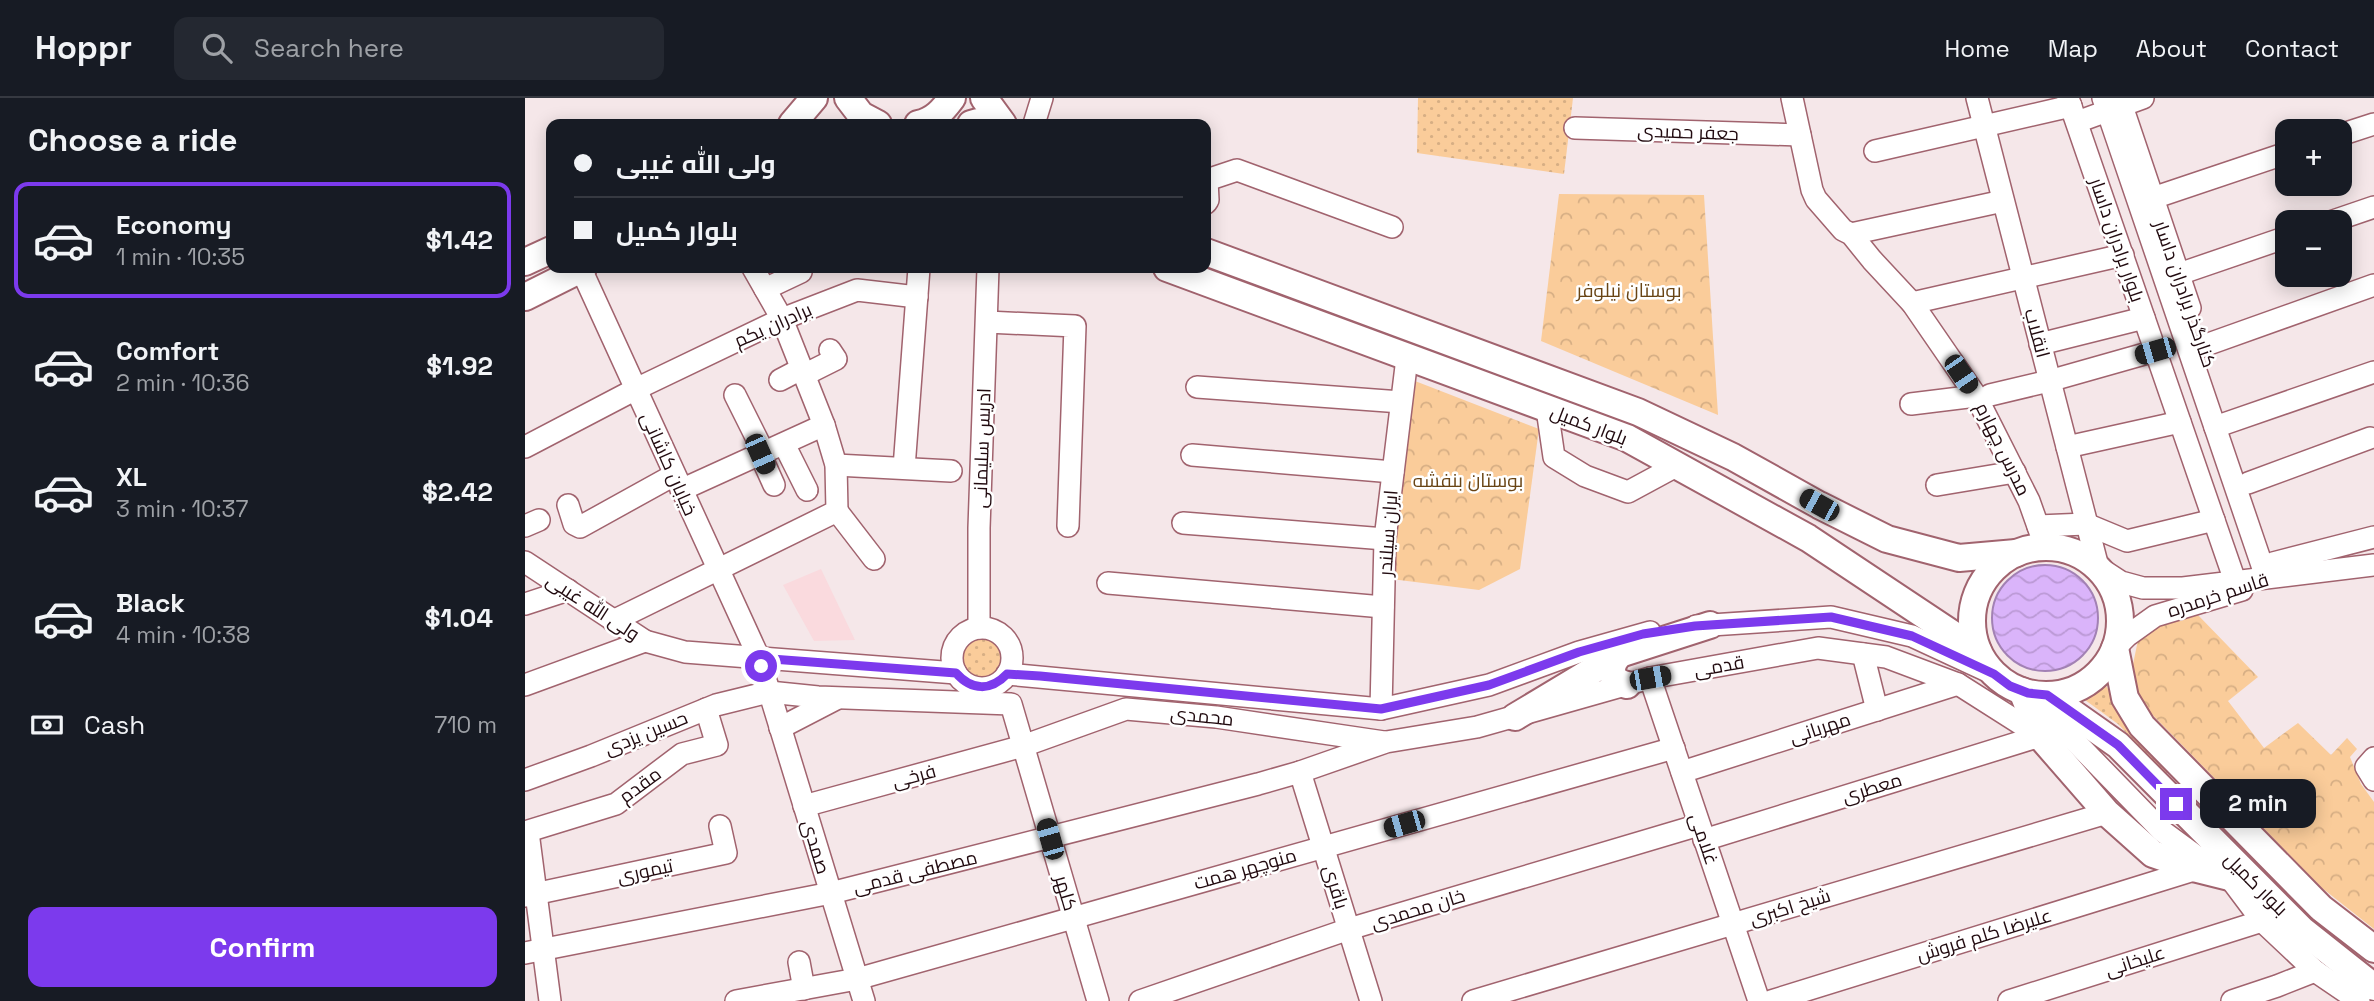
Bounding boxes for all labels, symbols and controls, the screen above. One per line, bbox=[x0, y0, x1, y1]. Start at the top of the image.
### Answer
search box bbox=[174, 17, 664, 80]
text: Hoppr bbox=[35, 27, 132, 69]
icon: search bbox=[198, 29, 236, 67]
text: Search here bbox=[254, 31, 404, 65]
text: Home bbox=[1944, 33, 2010, 64]
text: Map bbox=[2048, 33, 2098, 64]
text: About bbox=[2136, 33, 2207, 64]
text: Contact bbox=[2245, 33, 2339, 64]
street label: جعفر حمیدی bbox=[1637, 118, 1739, 146]
map controls bbox=[2275, 119, 2352, 287]
button: + bbox=[2275, 119, 2352, 196]
text: Choose a ride bbox=[28, 120, 238, 160]
text: ولی الله غیبی bbox=[616, 147, 776, 181]
street label: بلوار برادران داسار bbox=[2084, 173, 2150, 306]
text: Economy bbox=[116, 208, 232, 242]
icon: car bbox=[32, 209, 95, 272]
button: − bbox=[2275, 210, 2352, 287]
text: بلوار کمیل bbox=[616, 214, 738, 248]
street label: کنارگذر برادران داسار bbox=[2148, 216, 2222, 371]
text: $1.42 bbox=[426, 223, 493, 257]
text: 1 min · 10:35 bbox=[116, 242, 245, 272]
park label: بوستان نیلوفر bbox=[1575, 278, 1682, 303]
street label: برادران یکم bbox=[730, 297, 816, 354]
street label: انقلاب bbox=[2018, 306, 2056, 360]
text: Comfort bbox=[116, 334, 219, 368]
icon: car bbox=[32, 335, 95, 398]
car bbox=[2132, 335, 2179, 367]
text: $1.92 bbox=[426, 349, 493, 383]
car bbox=[1941, 351, 1982, 397]
text: 2 min · 10:36 bbox=[116, 368, 250, 398]
street label: ادریس سلیمانی bbox=[967, 387, 997, 509]
street label: مدرس چهارم bbox=[1969, 398, 2036, 500]
street label: بلوار کمیل bbox=[1547, 399, 1631, 451]
street label: خیابان کاشانی bbox=[635, 408, 703, 520]
car bbox=[742, 431, 779, 477]
text: XL bbox=[116, 460, 147, 494]
icon: car bbox=[32, 461, 95, 524]
park label: بوستان بنفشه bbox=[1413, 468, 1523, 493]
text: $2.42 bbox=[422, 475, 493, 509]
car bbox=[1796, 486, 1843, 524]
street label: ایران سیلندر bbox=[1372, 489, 1403, 578]
text: 3 min · 10:37 bbox=[116, 494, 248, 524]
street label: قاسم خرمدره bbox=[2164, 567, 2272, 624]
street label: ولی الله غیبی bbox=[542, 568, 644, 646]
text: Black bbox=[116, 586, 185, 620]
icon: car bbox=[32, 587, 95, 650]
text: $1.04 bbox=[425, 601, 493, 635]
text: 4 min · 10:38 bbox=[116, 620, 250, 650]
street label: قدمی bbox=[1692, 649, 1746, 683]
route start bbox=[745, 650, 777, 682]
car bbox=[1628, 664, 1673, 692]
street label: محمدی bbox=[1169, 700, 1235, 732]
street label: حسین یزدی bbox=[601, 705, 691, 761]
icon: cash bbox=[28, 706, 66, 744]
street label: مهربانی bbox=[1786, 706, 1854, 750]
text: Cash bbox=[84, 708, 145, 742]
text: 710 m bbox=[434, 710, 497, 740]
street label: فرخی bbox=[889, 758, 939, 794]
street label: مقدم bbox=[614, 761, 667, 810]
street label: معطری bbox=[1839, 767, 1905, 809]
callout: 2 min bbox=[2201, 780, 2316, 828]
route end bbox=[2160, 788, 2192, 820]
text: 2 min bbox=[2228, 788, 2288, 818]
car bbox=[1381, 808, 1428, 840]
street label: غلامی bbox=[1684, 810, 1724, 868]
car bbox=[1035, 816, 1066, 862]
street label: صمدی bbox=[796, 817, 836, 877]
street label: منوچهر همت bbox=[1191, 842, 1299, 896]
street label: مصطفی قدمی bbox=[850, 844, 980, 900]
street label: بلوار کمیل bbox=[2219, 847, 2293, 921]
street label: تیموری bbox=[615, 853, 675, 889]
street label: باقری bbox=[1317, 862, 1355, 912]
street label: کلهر bbox=[1049, 871, 1083, 914]
street label: خان محمدی bbox=[1368, 883, 1468, 935]
street label: شیخ اکبری bbox=[1746, 883, 1834, 932]
street label: علیرضا کلم فروش bbox=[1913, 903, 2055, 968]
button: Confirm bbox=[28, 907, 497, 987]
street label: علیخانی bbox=[2102, 940, 2168, 982]

